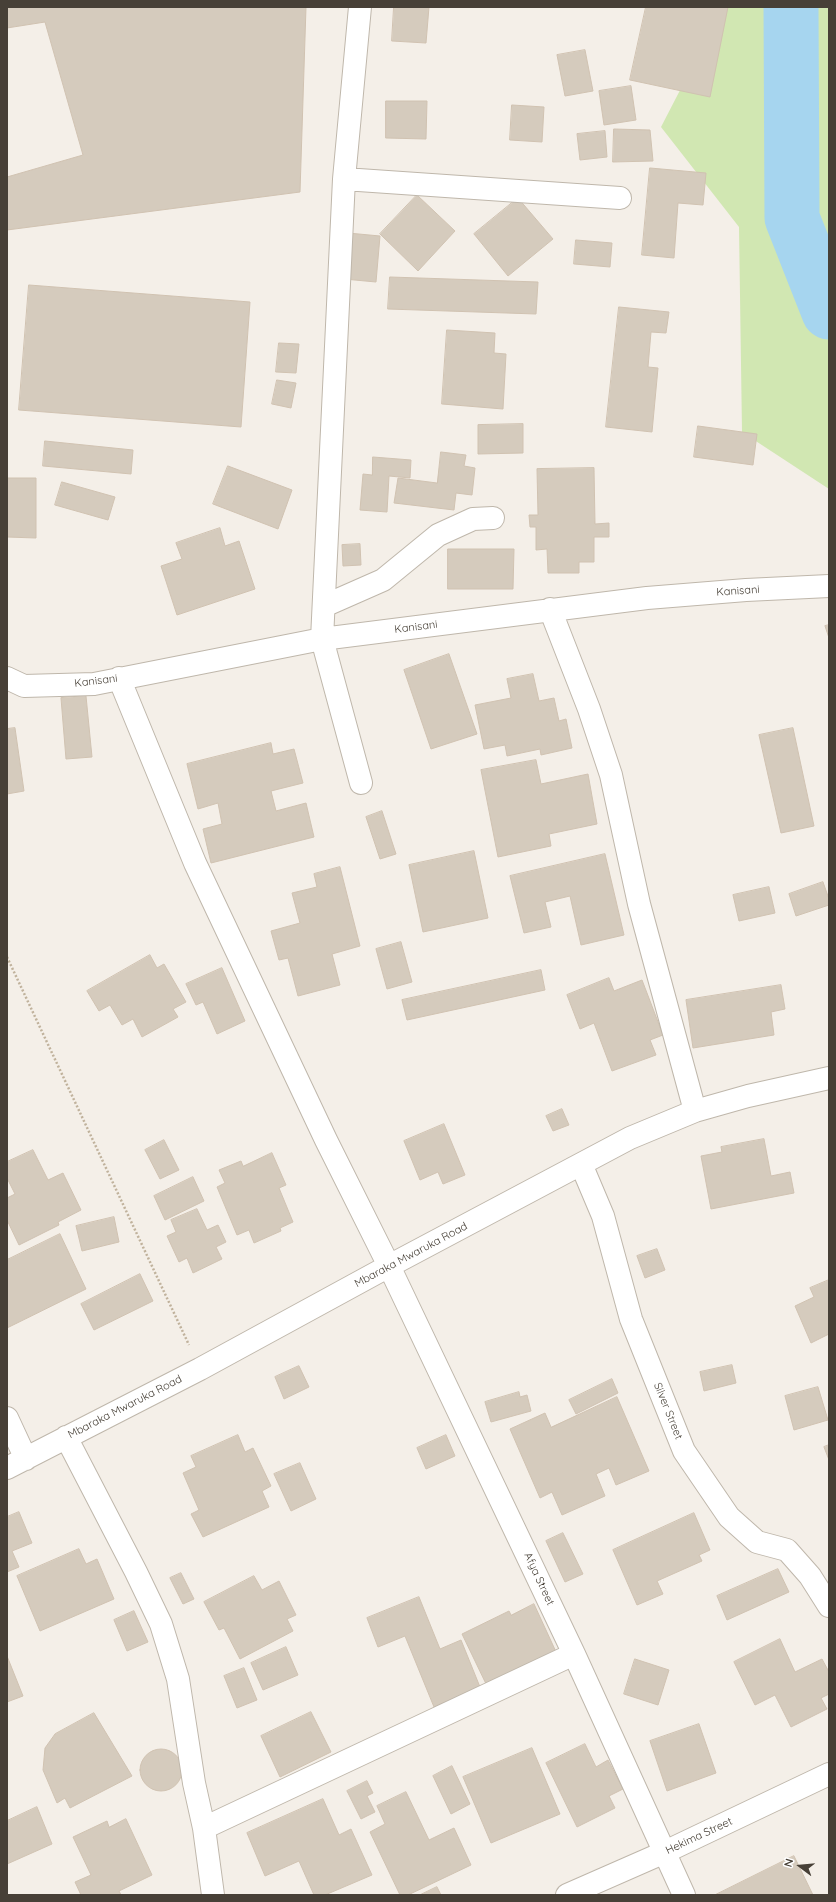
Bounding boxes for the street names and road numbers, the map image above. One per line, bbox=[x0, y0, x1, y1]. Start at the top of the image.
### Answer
street label: Kanisani bbox=[716, 583, 760, 599]
street label: Kanisani bbox=[394, 618, 438, 636]
street label: Kanisani bbox=[74, 672, 118, 690]
street label: Mbaraka Mwaruka Road bbox=[352, 1220, 470, 1290]
street label: Mbaraka Mwaruka Road bbox=[66, 1372, 184, 1442]
street label: Silver Street bbox=[651, 1381, 685, 1441]
street label: Afya Street bbox=[521, 1550, 557, 1608]
street label: Hekima Street bbox=[664, 1815, 734, 1857]

